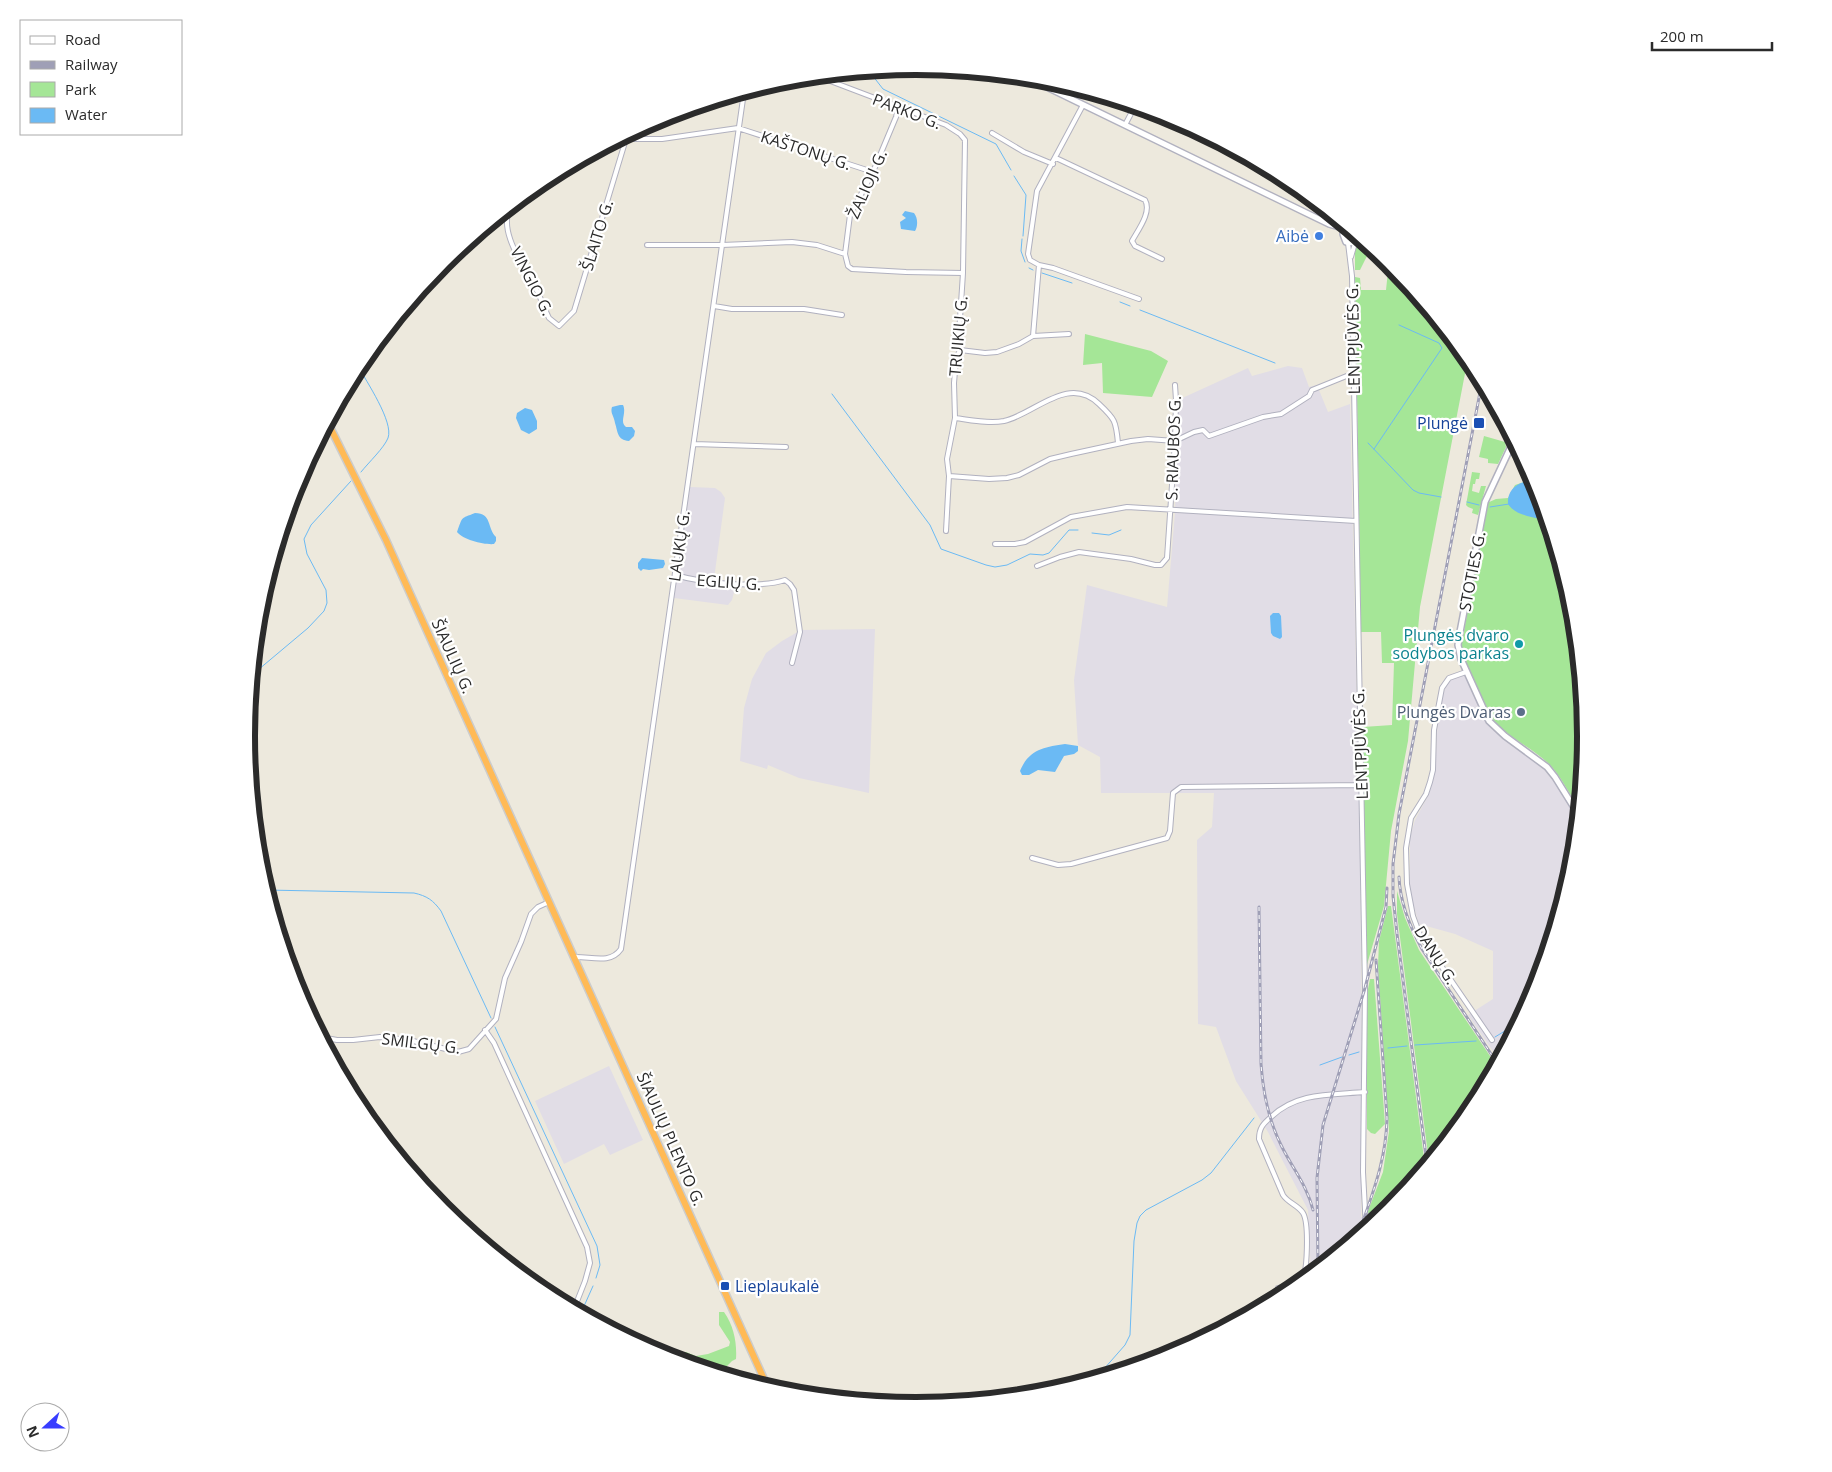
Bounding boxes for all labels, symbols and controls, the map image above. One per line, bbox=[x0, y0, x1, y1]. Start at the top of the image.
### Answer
legend bbox=[20, 20, 182, 135]
scale bar bbox=[1652, 20, 1772, 52]
text: 200 m bbox=[1660, 26, 1704, 46]
text: Road bbox=[65, 29, 101, 49]
text: Railway bbox=[65, 54, 118, 74]
text: Park bbox=[65, 79, 96, 99]
street label: PARKO G. bbox=[870, 88, 944, 134]
text: Water bbox=[65, 104, 107, 124]
street label: KAŠTONŲ G. bbox=[758, 125, 854, 175]
street label: ŽALIOJI G. bbox=[842, 146, 892, 222]
street label: ŠLAITO G. bbox=[576, 197, 618, 273]
place label: Aibė bbox=[1276, 225, 1309, 247]
marker: Aibė bbox=[1313, 230, 1325, 242]
street label: VINGIO G. bbox=[505, 243, 559, 319]
street label: LENTPJŪVĖS G. bbox=[1341, 283, 1365, 395]
street label: TRUIKIŲ G. bbox=[944, 295, 972, 377]
street label: S. RIAUBOS G. bbox=[1160, 395, 1186, 501]
place label: Plungė bbox=[1417, 412, 1468, 434]
marker: Plungė bbox=[1472, 416, 1486, 430]
street label: LAUKŲ G. bbox=[663, 509, 695, 583]
street label: STOTIES G. bbox=[1453, 529, 1491, 613]
street label: EGLIŲ G. bbox=[696, 569, 762, 595]
street label: ŠIAULIŲ G. bbox=[427, 615, 479, 697]
place label: Plungės dvaro sodybos parkas bbox=[1393, 624, 1509, 664]
marker: Plungės dvaro sodybos parkas bbox=[1513, 638, 1525, 650]
street label: LENTPJŪVĖS G. bbox=[1347, 688, 1373, 800]
place label: Plungės Dvaras bbox=[1397, 701, 1511, 723]
marker: Plungės Dvaras bbox=[1515, 706, 1527, 718]
street label: DANŲ G. bbox=[1409, 921, 1463, 989]
street label: SMILGŲ G. bbox=[380, 1027, 462, 1059]
street label: ŠIAULIŲ PLENTO G. bbox=[632, 1069, 710, 1209]
place label: Lieplaukalė bbox=[735, 1275, 819, 1297]
marker: Lieplaukalė bbox=[719, 1280, 731, 1292]
north arrow bbox=[20, 1402, 70, 1452]
text: N bbox=[21, 1423, 43, 1441]

